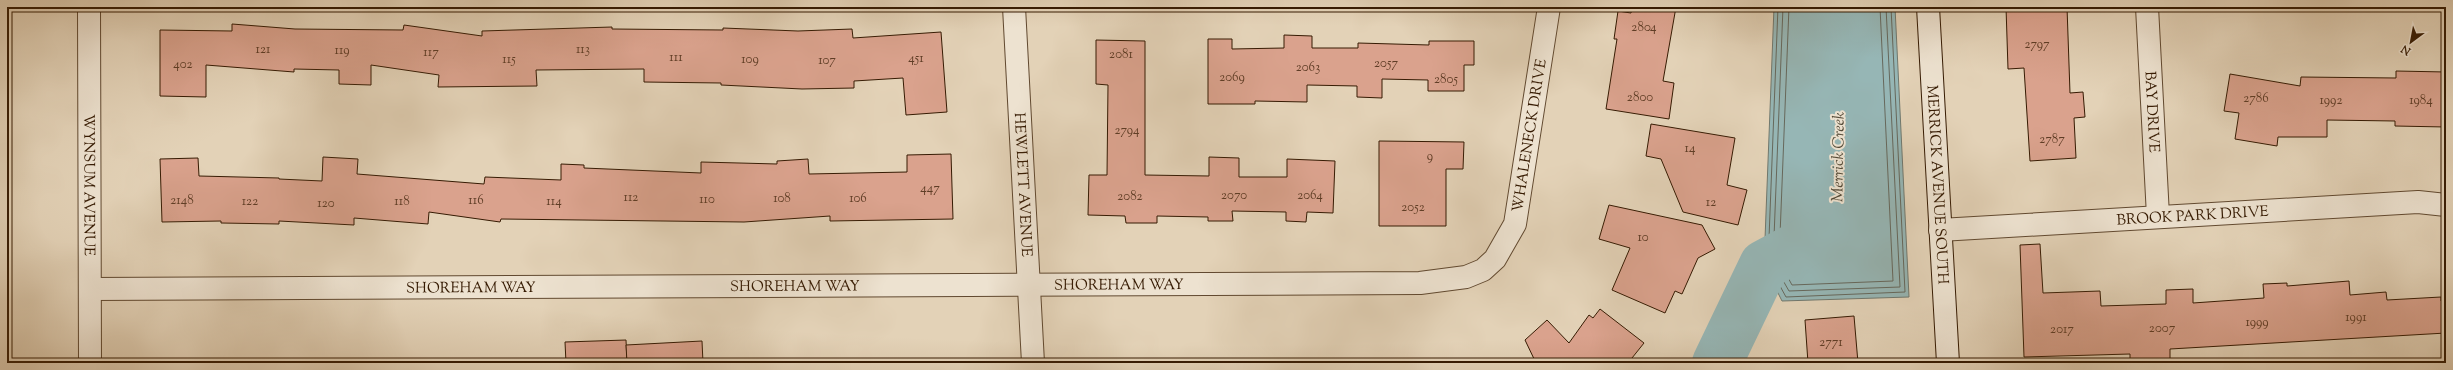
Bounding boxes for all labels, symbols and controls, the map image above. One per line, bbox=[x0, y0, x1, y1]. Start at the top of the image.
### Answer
house number: 2804 bbox=[1631, 19, 1657, 37]
north arrow bbox=[2391, 22, 2431, 62]
house number: 2797 bbox=[2024, 36, 2050, 54]
text: N bbox=[2398, 40, 2415, 59]
house number: 121 bbox=[256, 41, 271, 59]
house number: 113 bbox=[576, 41, 590, 59]
house number: 119 bbox=[334, 42, 350, 60]
house number: 117 bbox=[423, 44, 439, 62]
house number: 2081 bbox=[1109, 46, 1134, 64]
house number: 111 bbox=[669, 49, 683, 67]
house number: 451 bbox=[908, 50, 924, 68]
house number: 115 bbox=[502, 51, 516, 69]
house number: 109 bbox=[741, 51, 759, 69]
house number: 107 bbox=[818, 52, 836, 70]
house number: 2057 bbox=[1374, 55, 1398, 73]
house number: 402 bbox=[173, 56, 193, 74]
street label: WHALENECK DRIVE bbox=[1508, 58, 1553, 214]
house number: 2063 bbox=[1296, 59, 1320, 77]
house number: 2069 bbox=[1219, 69, 1245, 87]
house number: 2805 bbox=[1434, 71, 1459, 89]
street label: BAY DRIVE bbox=[2138, 71, 2164, 153]
street label: MERRICK AVENUE SOUTH bbox=[1920, 85, 1953, 285]
house number: 2800 bbox=[1627, 89, 1653, 107]
house number: 2786 bbox=[2243, 90, 2269, 108]
house number: 1992 bbox=[2319, 92, 2343, 110]
house number: 1984 bbox=[2409, 92, 2433, 110]
street label: HEWLETT AVENUE bbox=[1008, 112, 1036, 258]
water label: Merrick Creek bbox=[1827, 112, 1852, 202]
street label: WYNSUM AVENUE bbox=[77, 114, 99, 256]
house number: 2794 bbox=[1114, 122, 1140, 140]
house number: 2787 bbox=[2039, 131, 2065, 149]
house number: 14 bbox=[1685, 140, 1696, 158]
house number: 9 bbox=[1427, 148, 1433, 166]
house number: 447 bbox=[920, 180, 940, 198]
house number: 2070 bbox=[1221, 187, 1247, 205]
house number: 2064 bbox=[1297, 187, 1323, 205]
house number: 2082 bbox=[1117, 188, 1143, 206]
house number: 112 bbox=[624, 189, 638, 207]
house number: 108 bbox=[773, 190, 791, 208]
house number: 106 bbox=[849, 190, 867, 208]
house number: 110 bbox=[699, 191, 715, 209]
house number: 2148 bbox=[170, 192, 194, 210]
house number: 116 bbox=[468, 192, 484, 210]
house number: 122 bbox=[242, 193, 258, 211]
house number: 118 bbox=[394, 193, 410, 211]
house number: 114 bbox=[546, 193, 562, 211]
house number: 12 bbox=[1706, 194, 1716, 212]
house number: 120 bbox=[317, 195, 335, 213]
house number: 2052 bbox=[1401, 199, 1425, 217]
street label: BROOK PARK DRIVE bbox=[2116, 202, 2269, 232]
house number: 10 bbox=[1637, 229, 1649, 247]
street label: SHOREHAM WAY bbox=[1054, 275, 1184, 297]
street label: SHOREHAM WAY bbox=[730, 277, 860, 298]
street label: SHOREHAM WAY bbox=[406, 278, 536, 300]
house number: 1991 bbox=[2345, 309, 2367, 327]
house number: 1999 bbox=[2245, 314, 2269, 332]
house number: 2007 bbox=[2149, 320, 2176, 338]
house number: 2017 bbox=[2050, 321, 2074, 339]
house number: 2771 bbox=[1819, 334, 1843, 352]

